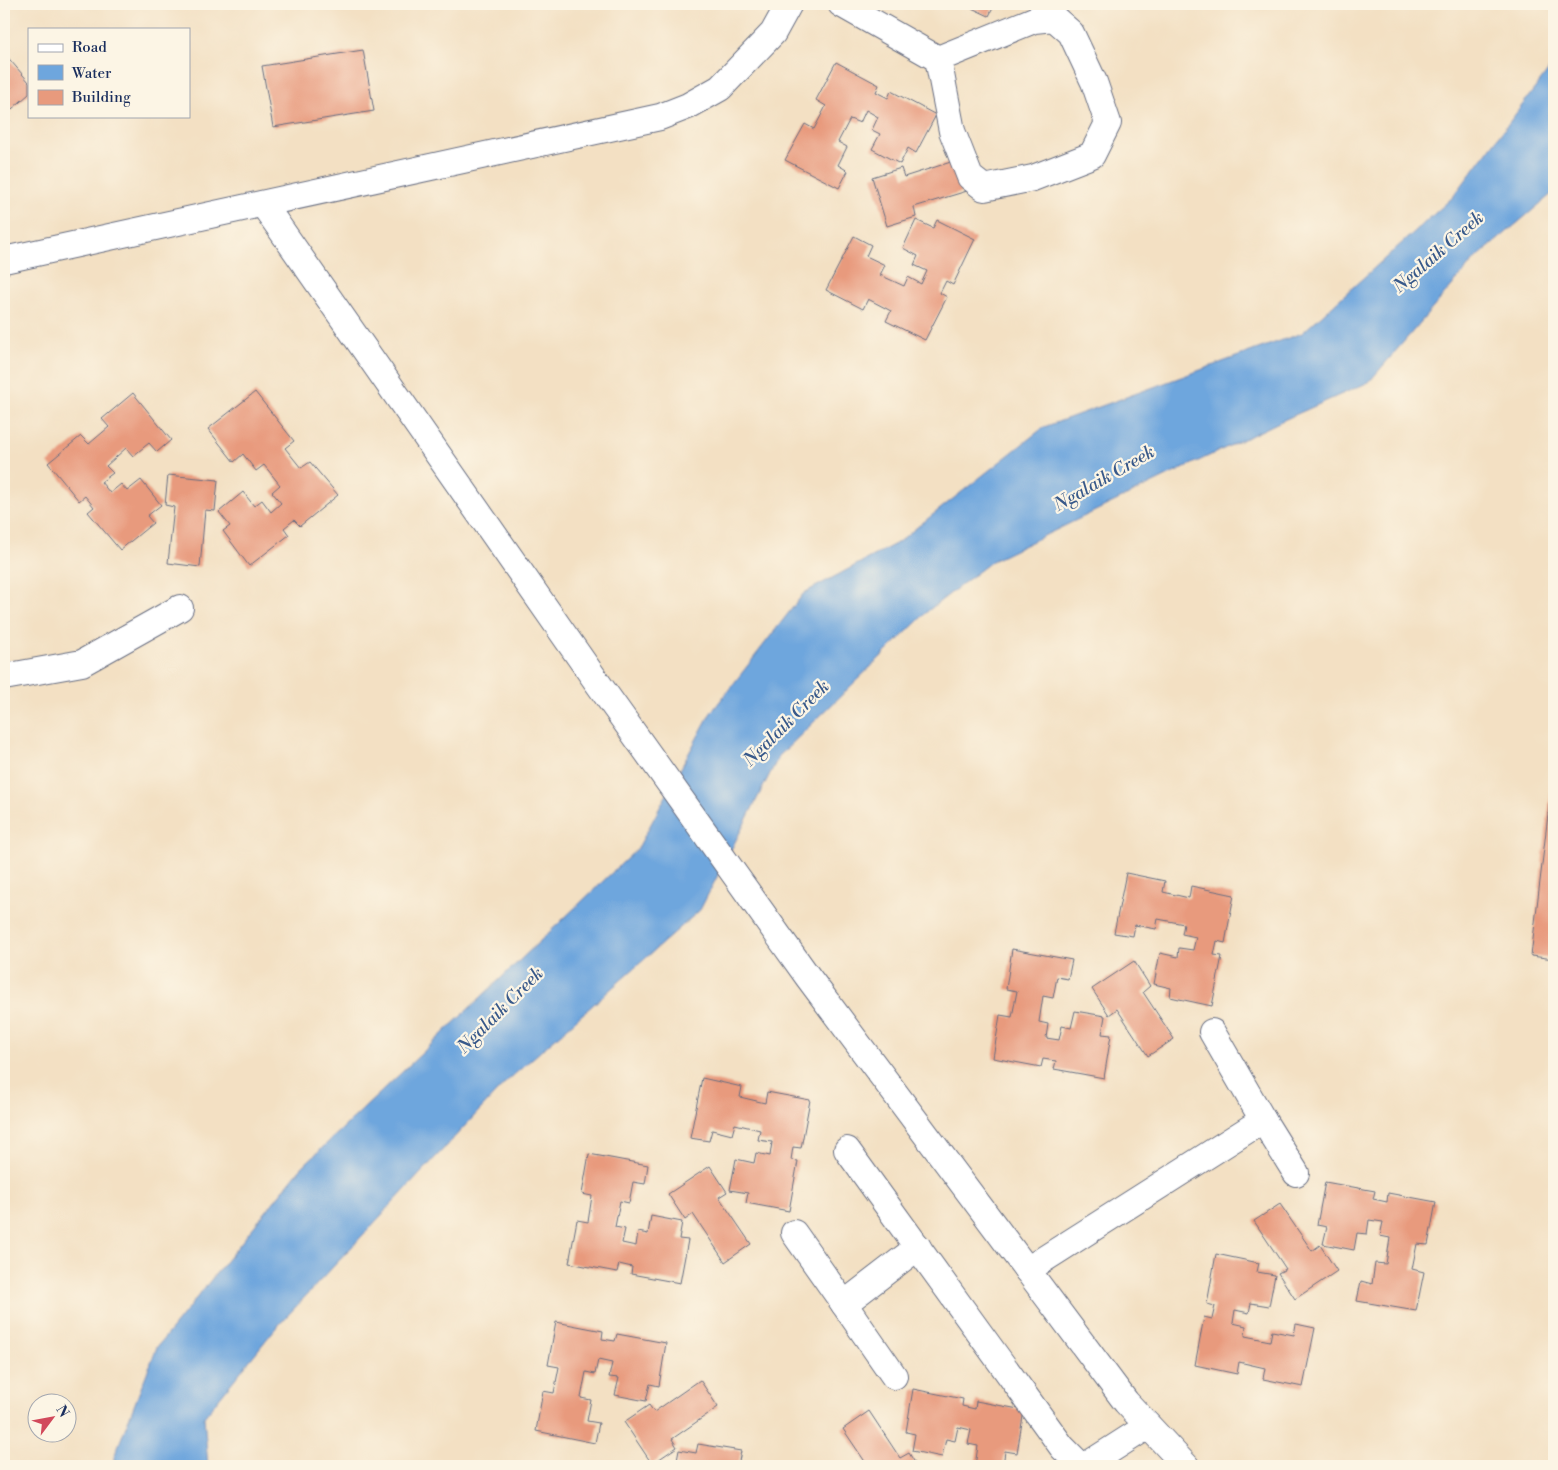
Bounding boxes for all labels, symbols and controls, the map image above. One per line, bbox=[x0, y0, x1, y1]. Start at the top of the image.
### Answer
legend bbox=[28, 28, 190, 118]
text: Road bbox=[72, 38, 107, 57]
text: Water bbox=[71, 64, 112, 83]
text: Building bbox=[71, 88, 131, 107]
water label: Ngalaik Creek bbox=[1387, 207, 1489, 299]
water label: Ngalaik Creek bbox=[1049, 440, 1159, 517]
water label: Ngalaik Creek bbox=[738, 675, 834, 772]
water label: Ngalaik Creek bbox=[452, 962, 548, 1059]
north arrow bbox=[28, 1392, 78, 1442]
text: N bbox=[52, 1402, 73, 1421]

